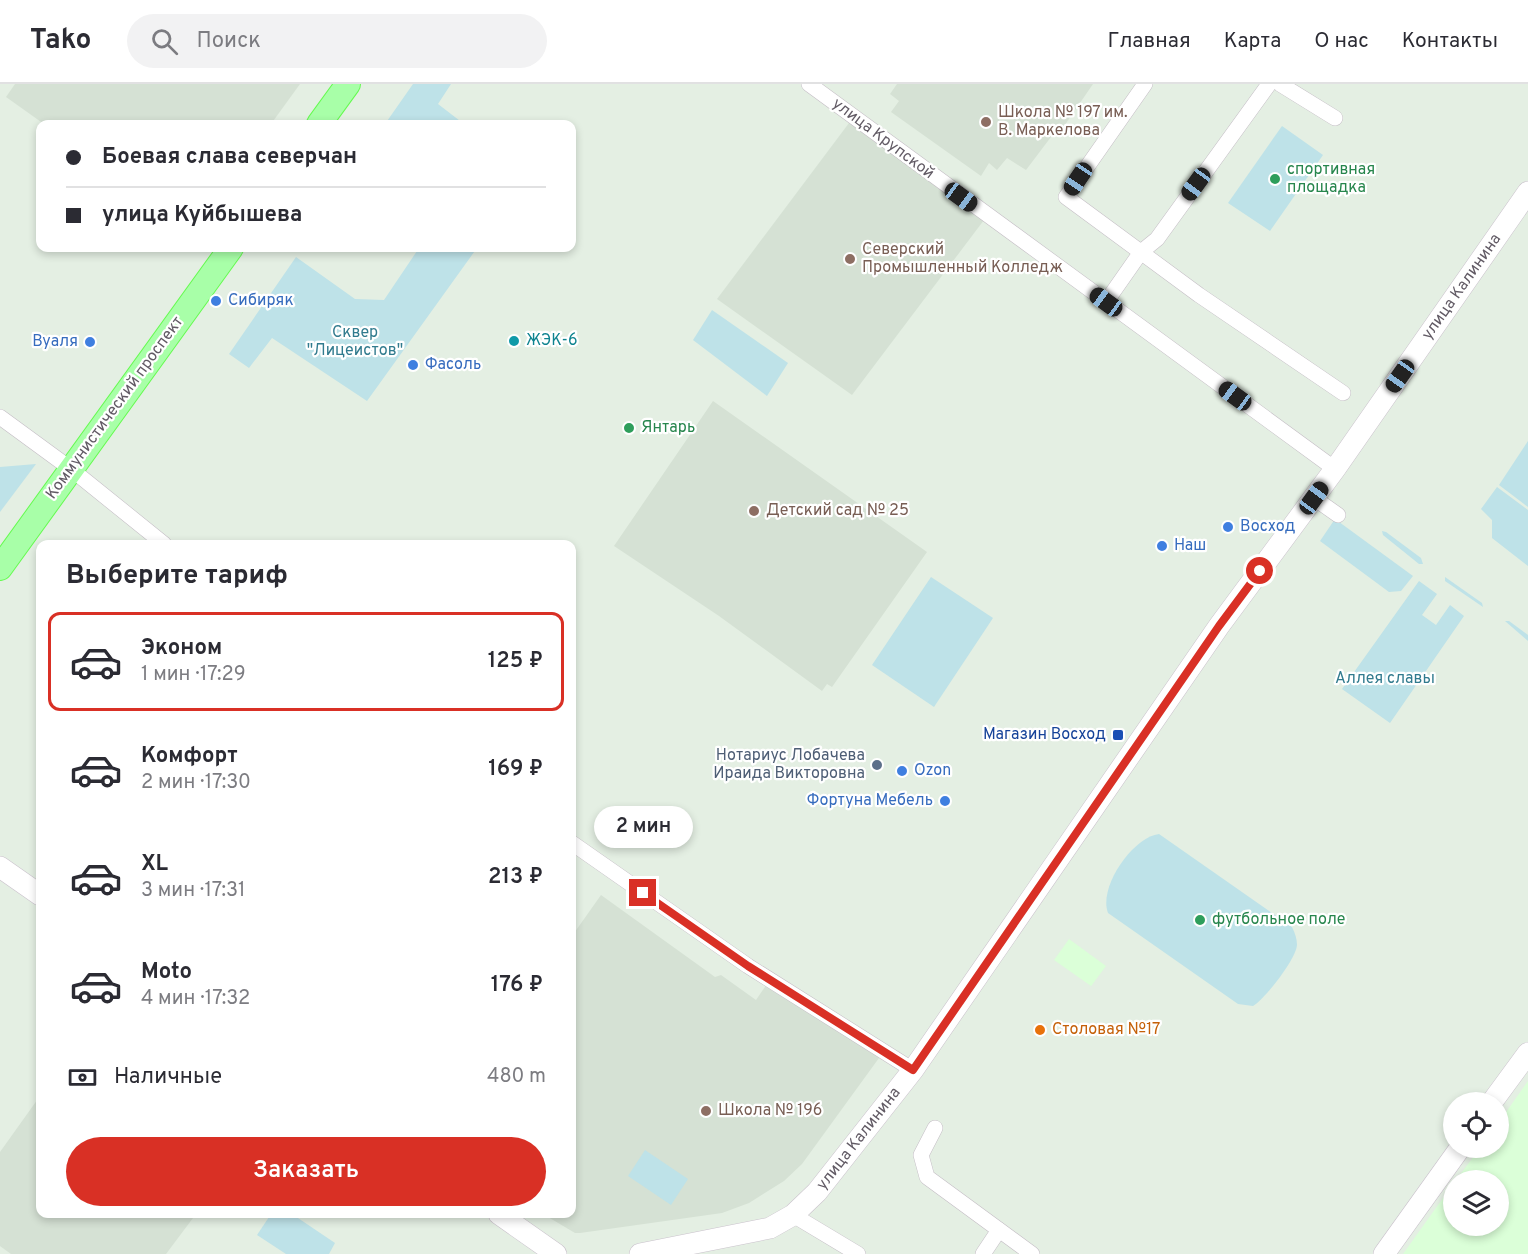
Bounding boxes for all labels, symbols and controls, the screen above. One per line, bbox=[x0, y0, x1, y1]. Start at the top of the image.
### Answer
search box bbox=[127, 14, 547, 68]
text: Tako bbox=[30, 23, 91, 59]
icon: search bbox=[148, 25, 181, 58]
text: Поиск bbox=[196, 28, 261, 55]
text: Главная bbox=[1107, 28, 1191, 55]
text: Карта bbox=[1224, 28, 1281, 55]
text: О нас bbox=[1314, 28, 1369, 55]
text: Контакты bbox=[1402, 28, 1498, 55]
street label: улица Крупской bbox=[828, 94, 938, 184]
place label: Школа № 197 им. В. Маркелова bbox=[998, 103, 1128, 141]
marker: Школа № 197 им. В. Маркелова bbox=[979, 115, 993, 129]
text: Боевая слава северчан bbox=[102, 144, 357, 171]
car bbox=[1060, 159, 1096, 199]
place label: спортивная площадка bbox=[1287, 160, 1375, 198]
car bbox=[1178, 164, 1214, 204]
marker: спортивная площадка bbox=[1268, 172, 1282, 186]
car bbox=[941, 179, 981, 215]
text: улица Куйбышева bbox=[102, 202, 302, 229]
street label: улица Калинина bbox=[1418, 230, 1506, 344]
place label: Северский Промышленный Колледж bbox=[862, 240, 1063, 278]
marker: Северский Промышленный Колледж bbox=[843, 252, 857, 266]
car bbox=[1086, 284, 1126, 320]
place label: Сибиряк bbox=[228, 291, 294, 311]
marker: Сибиряк bbox=[209, 294, 223, 308]
street label: Коммунистический проспект bbox=[42, 313, 188, 503]
park label: Сквер "Лицеистов" bbox=[307, 323, 403, 361]
place label: ЖЭК-6 bbox=[526, 331, 577, 351]
place label: Вуаля bbox=[32, 332, 78, 352]
marker: ЖЭК-6 bbox=[507, 334, 521, 348]
marker: Вуаля bbox=[83, 335, 97, 349]
place label: Фасоль bbox=[425, 355, 481, 375]
car bbox=[1382, 356, 1418, 396]
marker: Фасоль bbox=[406, 358, 420, 372]
car bbox=[1215, 378, 1255, 414]
place label: Янтарь bbox=[641, 418, 695, 438]
marker: Янтарь bbox=[622, 421, 636, 435]
car bbox=[1296, 478, 1332, 518]
place label: Детский сад № 25 bbox=[766, 501, 909, 521]
marker: Детский сад № 25 bbox=[747, 504, 761, 518]
place label: Восход bbox=[1240, 517, 1295, 537]
marker: Восход bbox=[1221, 520, 1235, 534]
place label: Наш bbox=[1174, 536, 1206, 556]
marker: Наш bbox=[1155, 539, 1169, 553]
route start bbox=[1246, 557, 1273, 584]
text: Выберите тариф bbox=[66, 559, 288, 593]
icon: car bbox=[69, 635, 123, 689]
text: Эконом bbox=[141, 635, 222, 662]
text: 125 ₽ bbox=[488, 648, 543, 675]
text: 1 мин · 17:29 bbox=[141, 662, 246, 688]
park label: Аллея славы bbox=[1335, 669, 1435, 689]
place label: Магазин Восход bbox=[983, 725, 1106, 745]
marker: Магазин Восход bbox=[1111, 728, 1125, 742]
icon: car bbox=[69, 743, 123, 797]
text: Комфорт bbox=[141, 743, 238, 770]
place label: Нотариус Лобачева Ираида Викторовна bbox=[713, 746, 865, 784]
text: 169 ₽ bbox=[488, 756, 543, 783]
marker: Нотариус Лобачева Ираида Викторовна bbox=[870, 758, 884, 772]
place label: Ozon bbox=[914, 761, 951, 781]
marker: Ozon bbox=[895, 764, 909, 778]
text: 2 мин · 17:30 bbox=[141, 770, 251, 796]
place label: Фортуна Мебель bbox=[807, 791, 933, 811]
marker: Фортуна Мебель bbox=[938, 794, 952, 808]
callout: 2 мин bbox=[594, 806, 692, 848]
text: 2 мин bbox=[616, 814, 671, 840]
icon: car bbox=[69, 851, 123, 905]
text: XL bbox=[141, 851, 168, 878]
text: 213 ₽ bbox=[488, 864, 543, 891]
text: 3 мин · 17:31 bbox=[141, 878, 245, 904]
route end bbox=[629, 879, 656, 906]
place label: футбольное поле bbox=[1212, 910, 1345, 930]
marker: футбольное поле bbox=[1193, 913, 1207, 927]
icon: car bbox=[69, 959, 123, 1013]
text: Moto bbox=[141, 959, 192, 986]
text: 176 ₽ bbox=[491, 972, 543, 999]
text: 4 мин · 17:32 bbox=[141, 986, 250, 1012]
place label: Столовая №17 bbox=[1052, 1020, 1160, 1040]
marker: Столовая №17 bbox=[1033, 1023, 1047, 1037]
icon: cash bbox=[66, 1061, 99, 1094]
text: Наличные bbox=[114, 1064, 222, 1091]
text: 480 m bbox=[487, 1064, 546, 1090]
street label: улица Калинина bbox=[813, 1084, 905, 1194]
map controls bbox=[1443, 1092, 1509, 1236]
button: locate bbox=[1443, 1092, 1509, 1158]
place label: Школа № 196 bbox=[718, 1101, 822, 1121]
marker: Школа № 196 bbox=[699, 1104, 713, 1118]
button: Заказать bbox=[66, 1137, 546, 1206]
button: layers bbox=[1443, 1170, 1509, 1236]

